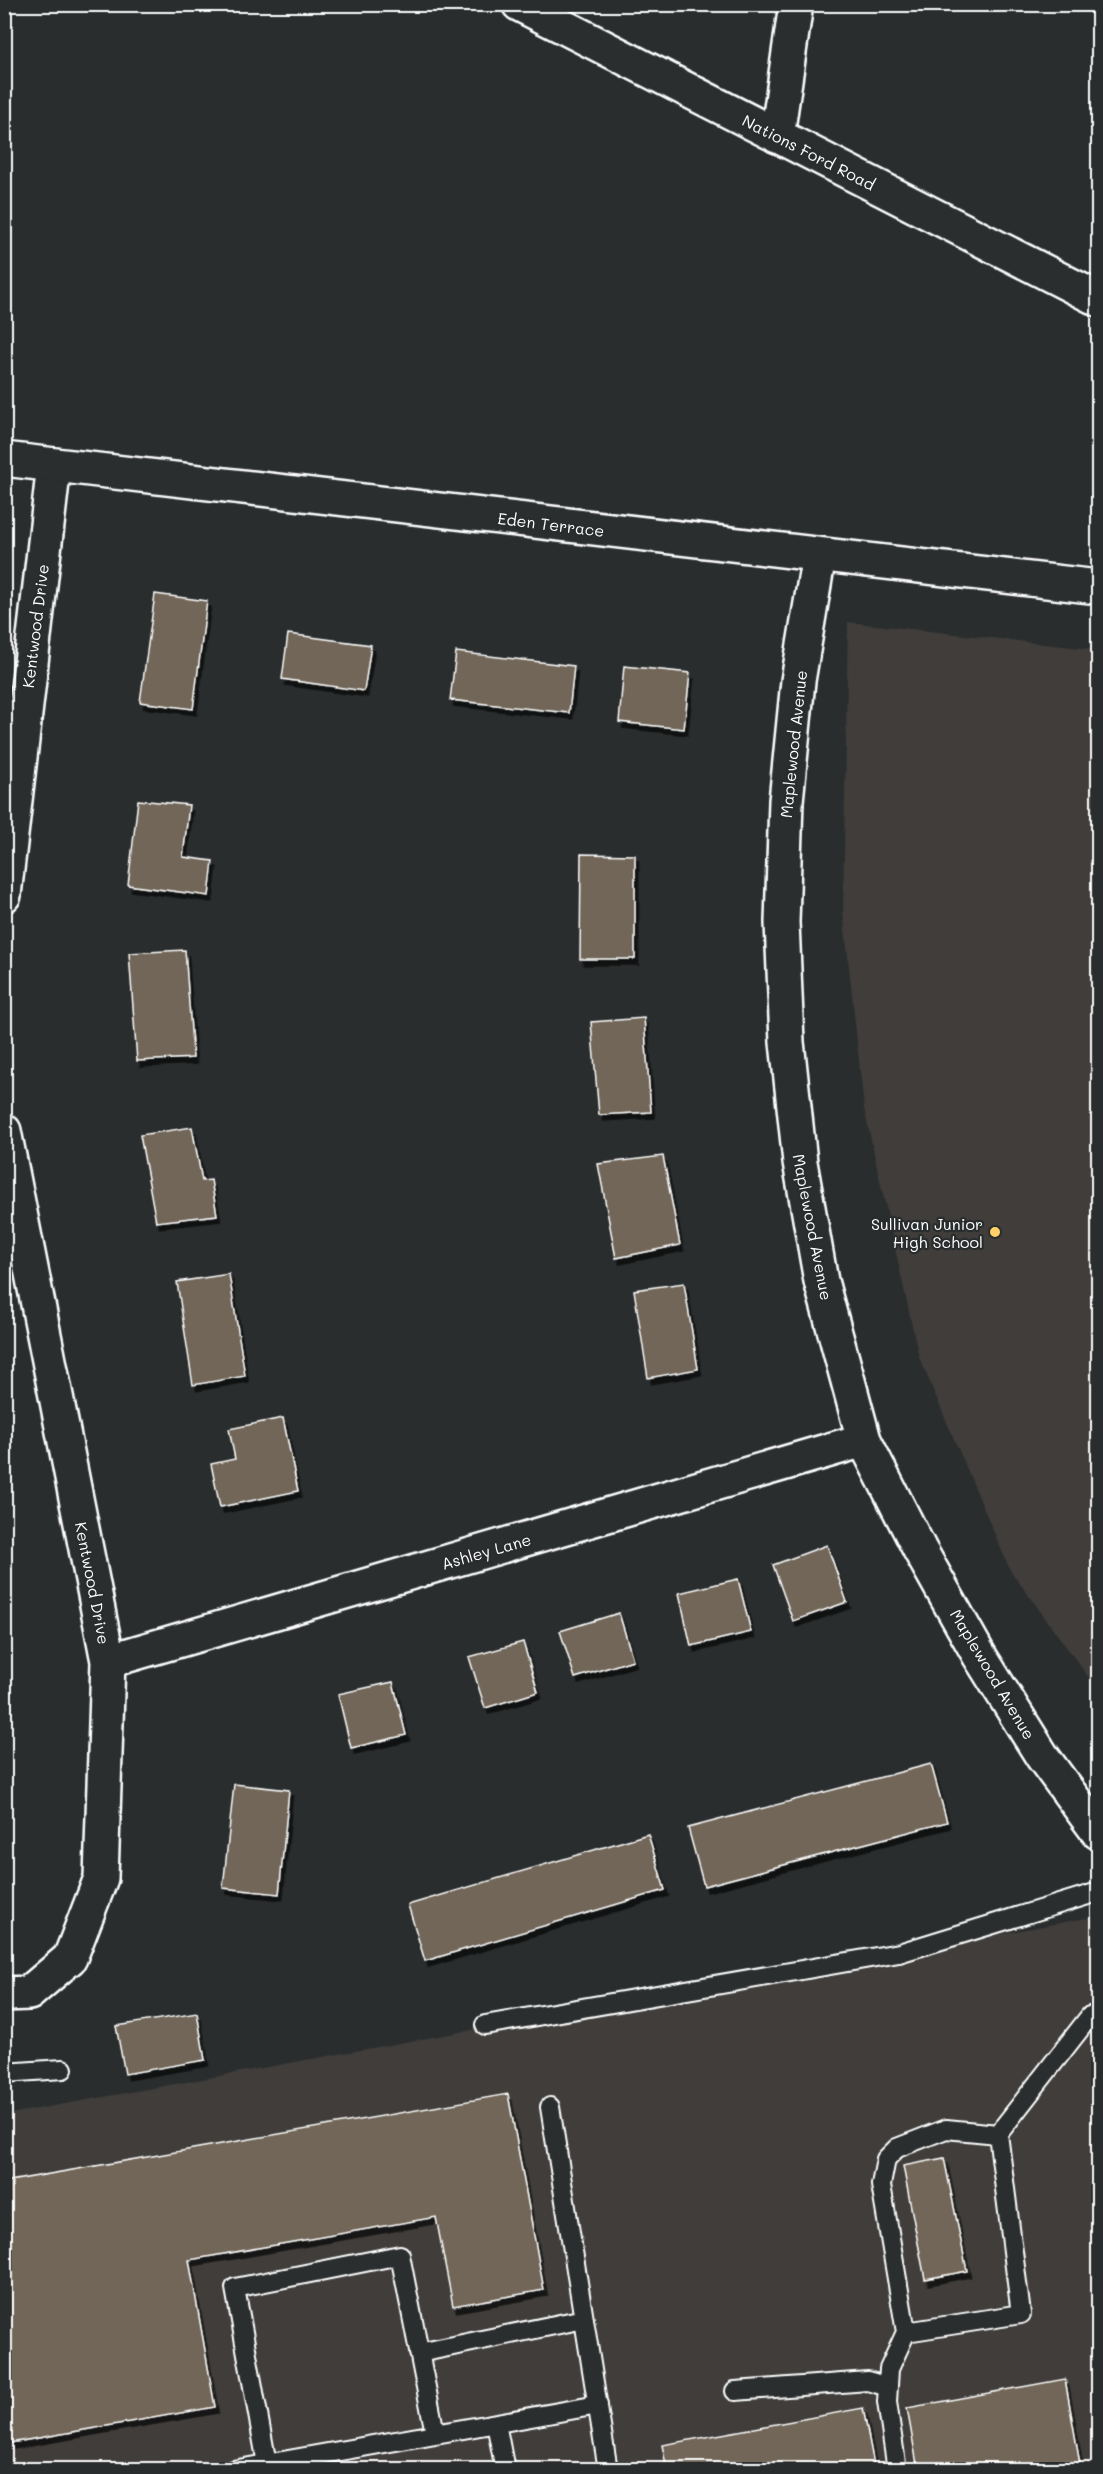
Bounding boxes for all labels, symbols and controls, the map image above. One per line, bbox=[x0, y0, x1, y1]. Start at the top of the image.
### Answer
street label: Nations Ford Road bbox=[739, 109, 879, 195]
street label: Eden Terrace bbox=[496, 507, 606, 541]
street label: Kentwood Drive bbox=[17, 563, 53, 689]
street label: Maplewood Avenue bbox=[775, 669, 811, 819]
street label: Maplewood Avenue bbox=[789, 1152, 837, 1302]
place label: Sullivan Junior High School bbox=[871, 1213, 983, 1252]
marker: Sullivan Junior High School bbox=[988, 1225, 1002, 1239]
street label: Kentwood Drive bbox=[71, 1520, 115, 1646]
street label: Ashley Lane bbox=[439, 1528, 533, 1574]
street label: Maplewood Avenue bbox=[946, 1605, 1040, 1743]

